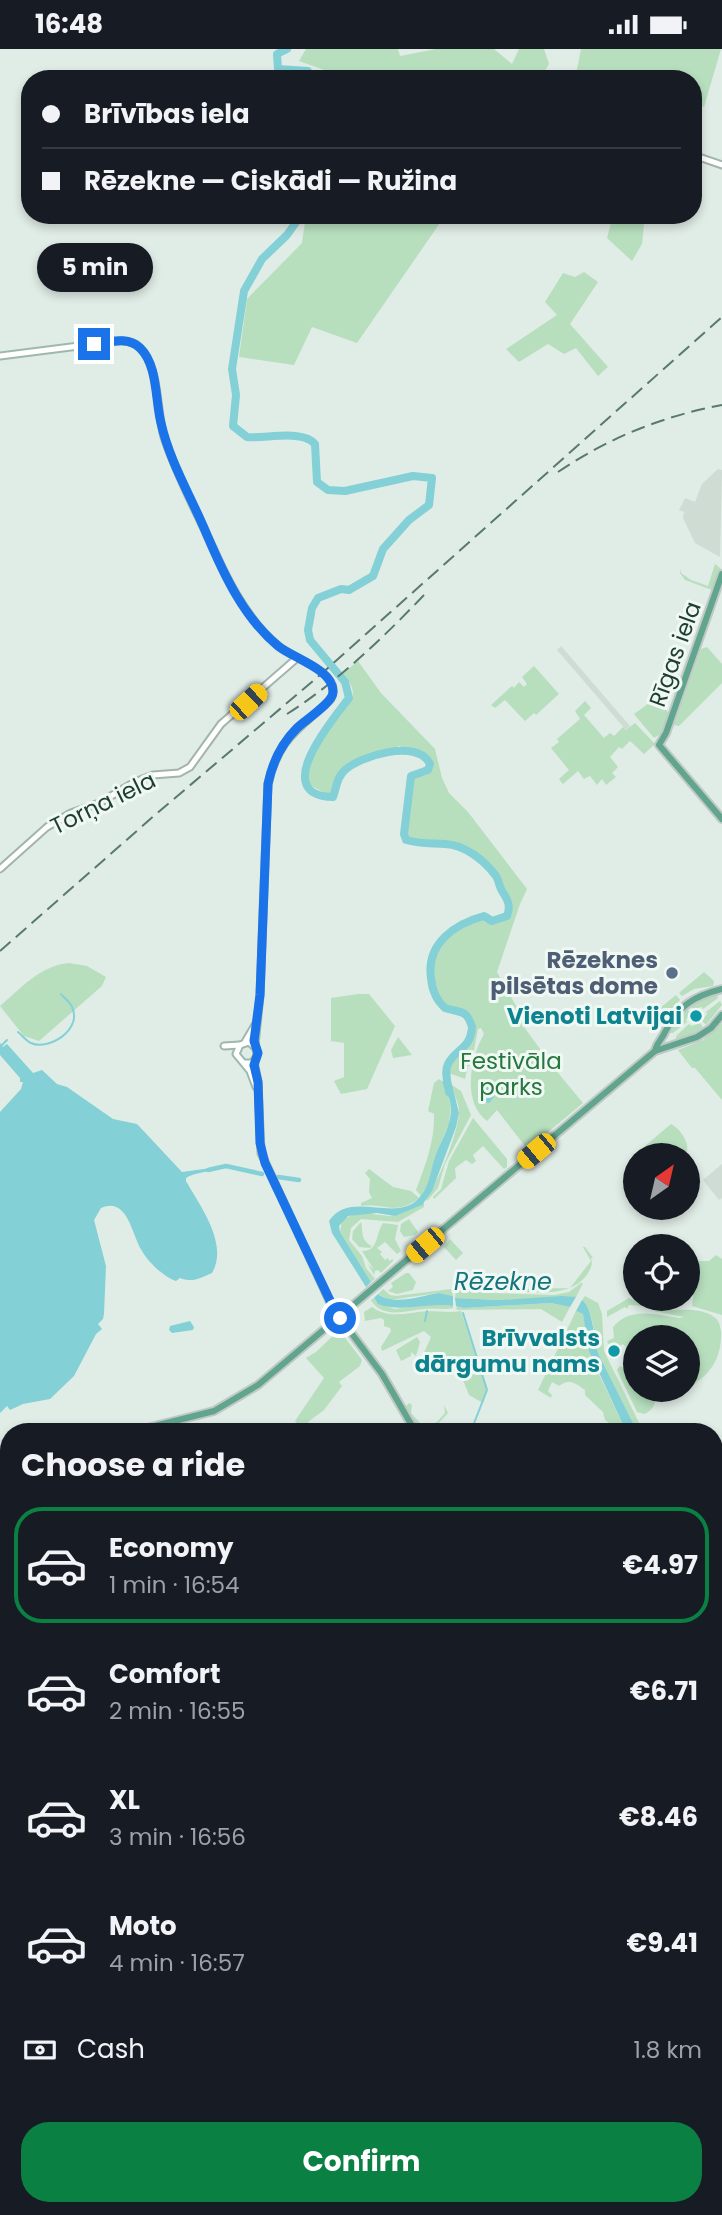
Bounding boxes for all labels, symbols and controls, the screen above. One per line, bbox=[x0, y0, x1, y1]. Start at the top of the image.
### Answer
text: 16:48 bbox=[35, 6, 103, 42]
text: Brīvības iela bbox=[84, 96, 250, 132]
text: Rēzekne — Ciskādi — Ružina bbox=[84, 163, 457, 199]
callout: 5 min bbox=[36, 243, 152, 292]
text: 5 min bbox=[62, 251, 128, 283]
route end bbox=[78, 328, 110, 360]
street label: Rīgas iela bbox=[641, 597, 709, 711]
car bbox=[226, 680, 271, 724]
street label: Torņa iela bbox=[45, 764, 161, 842]
place label: Rēzeknes pilsētas dome bbox=[490, 944, 658, 1002]
marker: Rēzeknes pilsētas dome bbox=[664, 965, 680, 981]
place label: Vienoti Latvijai bbox=[507, 1000, 682, 1032]
marker: Vienoti Latvijai bbox=[688, 1008, 704, 1024]
park label: Festivāla parks bbox=[460, 1045, 562, 1103]
car bbox=[514, 1129, 559, 1173]
north arrow bbox=[623, 1143, 700, 1220]
map controls bbox=[623, 1143, 700, 1402]
car bbox=[403, 1223, 448, 1267]
button: locate bbox=[623, 1234, 700, 1311]
water label: Rēzekne bbox=[454, 1265, 552, 1298]
route start bbox=[324, 1302, 356, 1334]
place label: Brīvvalsts dārgumu nams bbox=[415, 1322, 600, 1380]
button: layers bbox=[623, 1325, 700, 1402]
marker: Brīvvalsts dārgumu nams bbox=[606, 1343, 622, 1359]
text: Choose a ride bbox=[21, 1442, 245, 1487]
text: Economy bbox=[109, 1530, 233, 1566]
icon: car bbox=[25, 1534, 88, 1597]
text: €4.97 bbox=[622, 1547, 698, 1583]
text: 1 min · 16:54 bbox=[109, 1569, 240, 1601]
text: Comfort bbox=[109, 1656, 221, 1692]
icon: car bbox=[25, 1660, 88, 1723]
text: €6.71 bbox=[630, 1673, 698, 1709]
text: 2 min · 16:55 bbox=[109, 1695, 245, 1727]
text: XL bbox=[109, 1782, 140, 1818]
icon: car bbox=[25, 1786, 88, 1849]
text: €8.46 bbox=[619, 1799, 698, 1835]
text: 3 min · 16:56 bbox=[109, 1821, 246, 1853]
text: Moto bbox=[109, 1908, 177, 1944]
icon: car bbox=[25, 1912, 88, 1975]
text: €9.41 bbox=[627, 1925, 698, 1961]
text: 4 min · 16:57 bbox=[109, 1947, 245, 1979]
icon: cash bbox=[21, 2031, 59, 2069]
text: Cash bbox=[77, 2031, 145, 2067]
text: 1.8 km bbox=[634, 2034, 702, 2066]
button: Confirm bbox=[21, 2122, 702, 2202]

